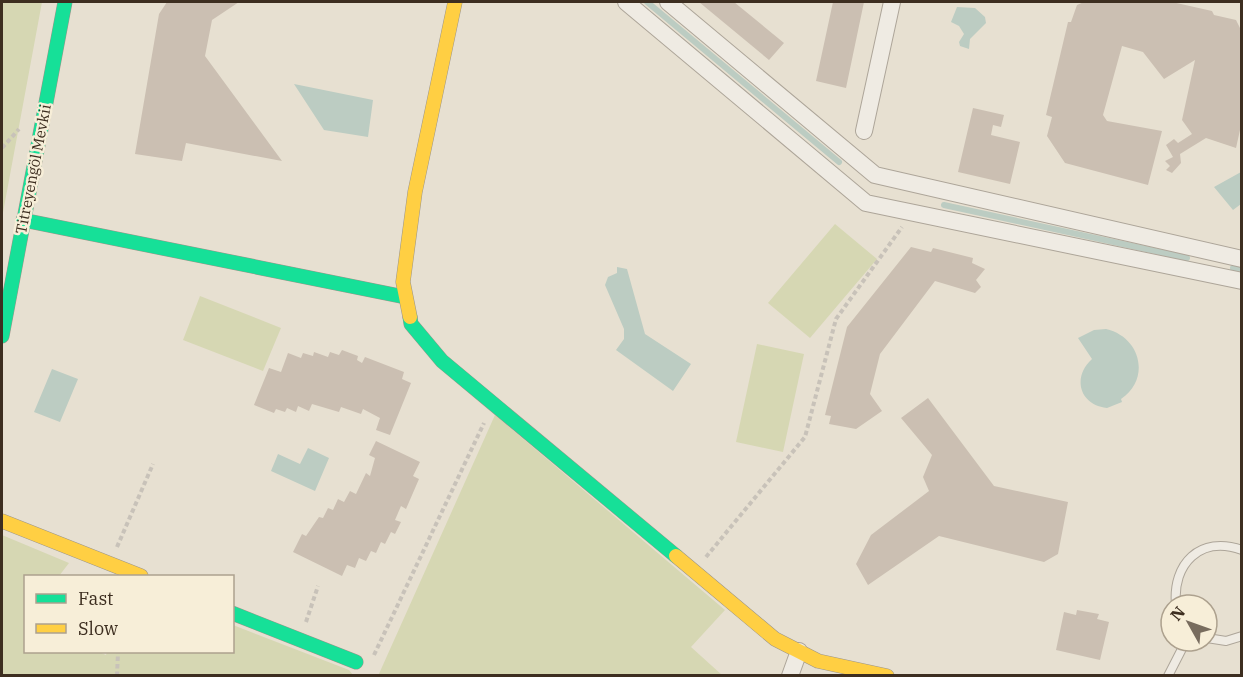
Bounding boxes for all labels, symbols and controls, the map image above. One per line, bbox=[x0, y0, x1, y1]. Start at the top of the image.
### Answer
street label: Titreyengöl Mevkii bbox=[11, 102, 55, 235]
legend bbox=[24, 575, 234, 653]
text: Fast bbox=[78, 587, 113, 610]
north arrow bbox=[1159, 593, 1219, 653]
text: N bbox=[1166, 602, 1189, 625]
text: Slow bbox=[78, 617, 118, 640]

